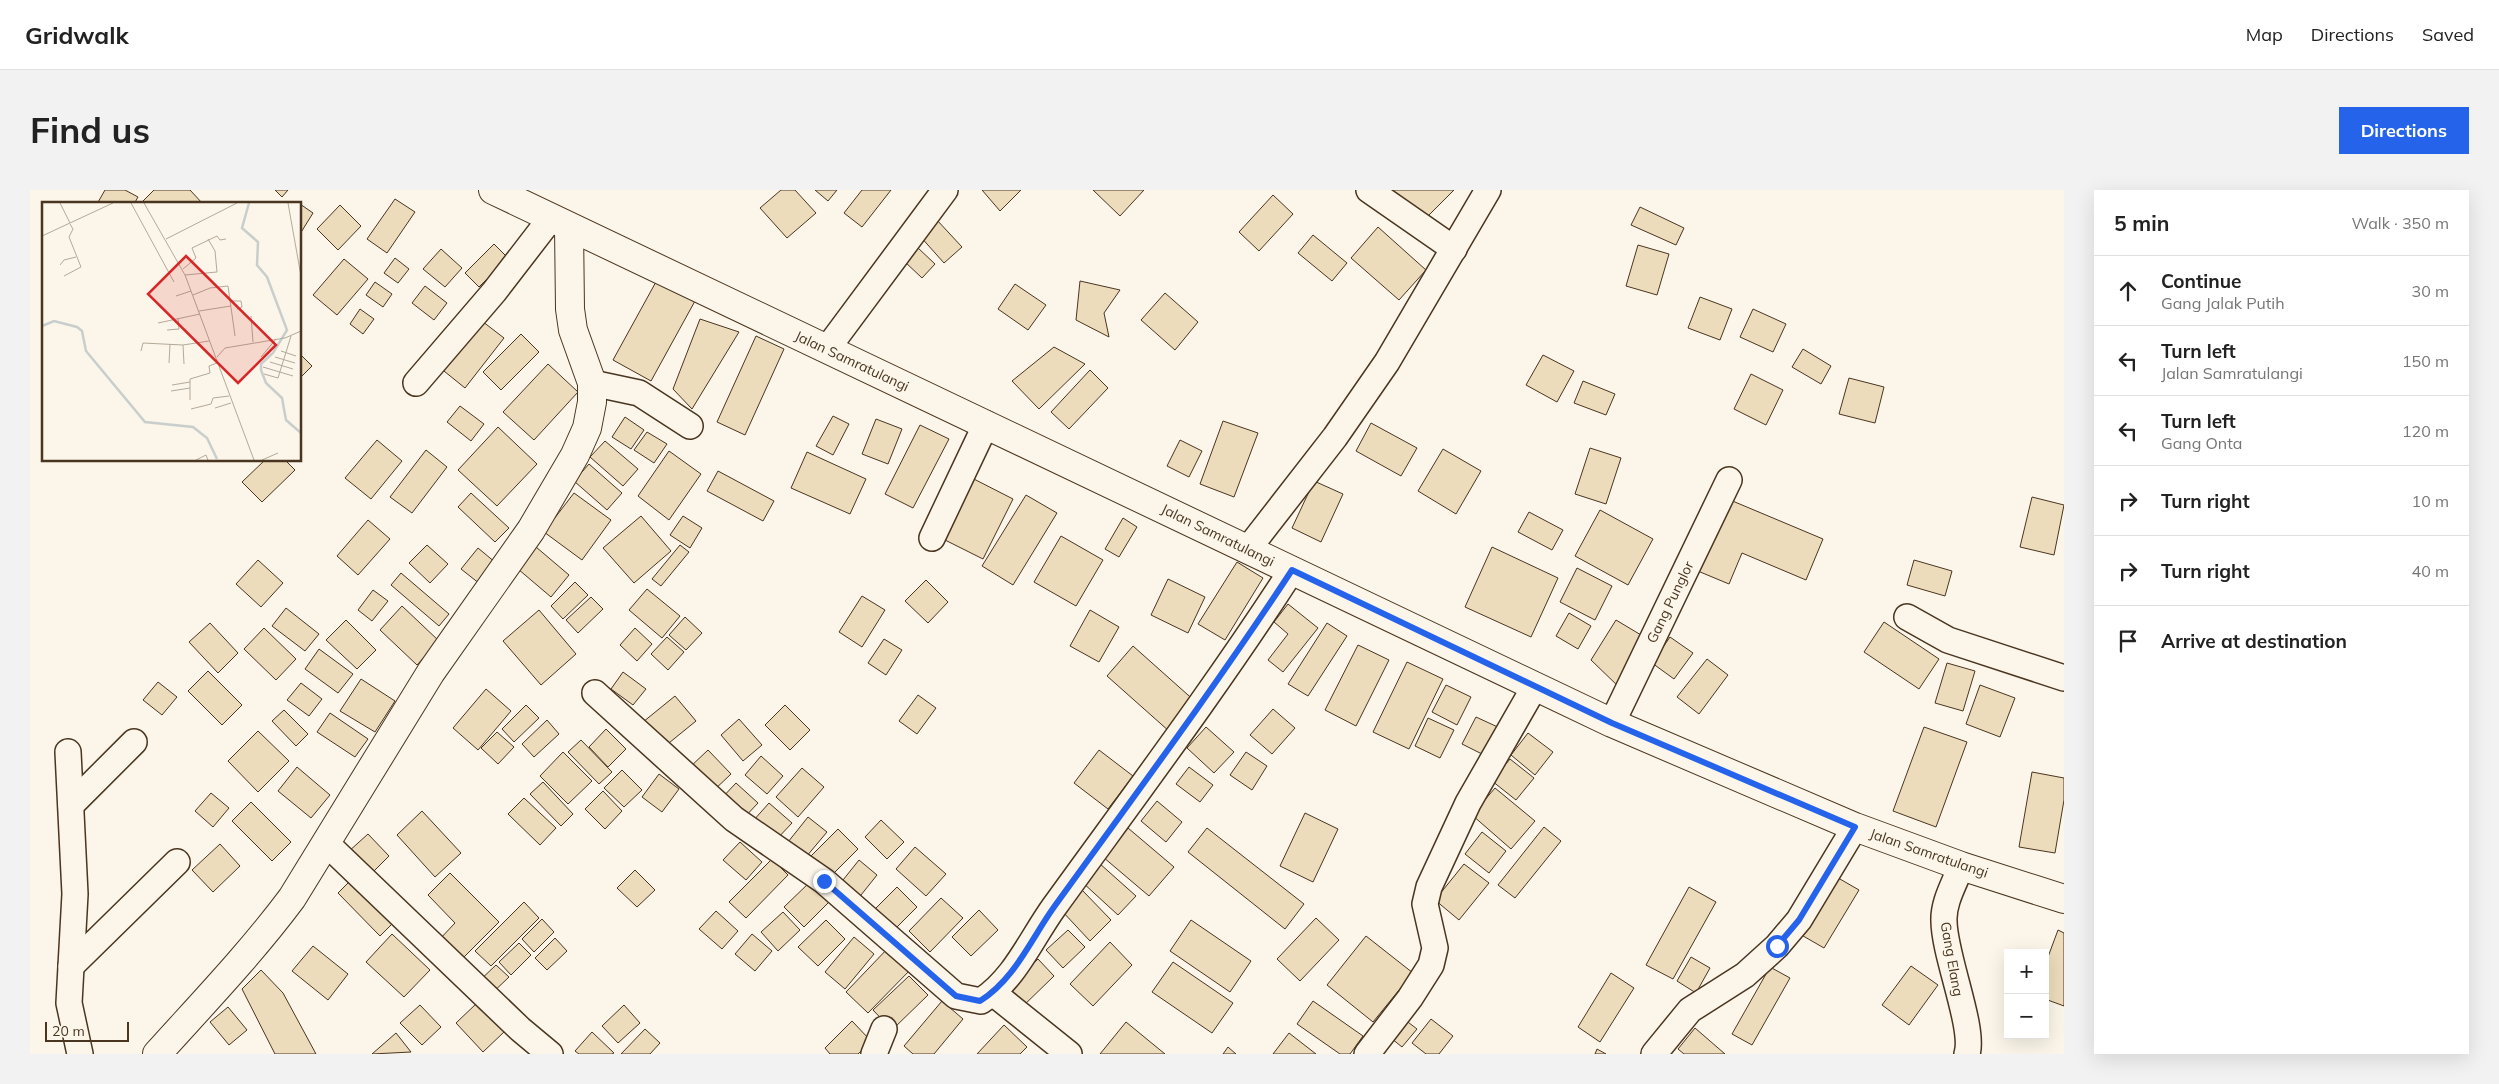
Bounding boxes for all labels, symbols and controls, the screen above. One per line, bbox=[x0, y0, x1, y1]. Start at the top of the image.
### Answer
text: Gridwalk bbox=[25, 20, 129, 50]
text: Map bbox=[2246, 23, 2283, 46]
text: Directions bbox=[2311, 23, 2394, 46]
text: Saved bbox=[2422, 23, 2474, 46]
button: Directions bbox=[2339, 107, 2469, 154]
text: Find us bbox=[30, 108, 150, 152]
inset map bbox=[42, 202, 301, 461]
text: 5 min bbox=[2114, 210, 2169, 236]
text: Walk · 350 m bbox=[2351, 213, 2449, 233]
text: Continue bbox=[2161, 269, 2241, 293]
icon: ahead bbox=[2114, 277, 2142, 305]
text: 30 m bbox=[2412, 281, 2449, 301]
text: Gang Jalak Putih bbox=[2161, 293, 2285, 313]
street label: Jalan Samratulangi bbox=[792, 327, 912, 395]
text: Turn left bbox=[2161, 339, 2236, 363]
icon: left bbox=[2114, 347, 2142, 375]
text: 150 m bbox=[2402, 351, 2449, 371]
text: Jalan Samratulangi bbox=[2161, 363, 2303, 383]
text: Turn left bbox=[2161, 409, 2236, 433]
icon: left bbox=[2114, 417, 2142, 445]
text: 120 m bbox=[2402, 421, 2449, 441]
text: Gang Onta bbox=[2161, 433, 2242, 453]
icon: right bbox=[2114, 487, 2142, 515]
text: Turn right bbox=[2161, 489, 2250, 513]
text: 10 m bbox=[2412, 491, 2449, 511]
street label: Jalan Samratulangi bbox=[1158, 500, 1278, 570]
street label: Gang Punglor bbox=[1642, 557, 1698, 646]
icon: right bbox=[2114, 557, 2142, 585]
text: Turn right bbox=[2161, 559, 2250, 583]
text: 40 m bbox=[2412, 561, 2449, 581]
icon: arrive bbox=[2114, 627, 2142, 655]
text: Arrive at destination bbox=[2161, 629, 2347, 653]
street label: Jalan Samratulangi bbox=[1867, 824, 1991, 882]
route end bbox=[813, 870, 836, 893]
street label: Gang Elang bbox=[1937, 920, 1967, 998]
route start bbox=[1766, 935, 1789, 958]
map controls bbox=[2004, 949, 2049, 1039]
button: + bbox=[2004, 949, 2049, 994]
button: − bbox=[2004, 994, 2049, 1039]
scale bar bbox=[45, 1019, 129, 1042]
text: 20 m bbox=[52, 1022, 85, 1040]

